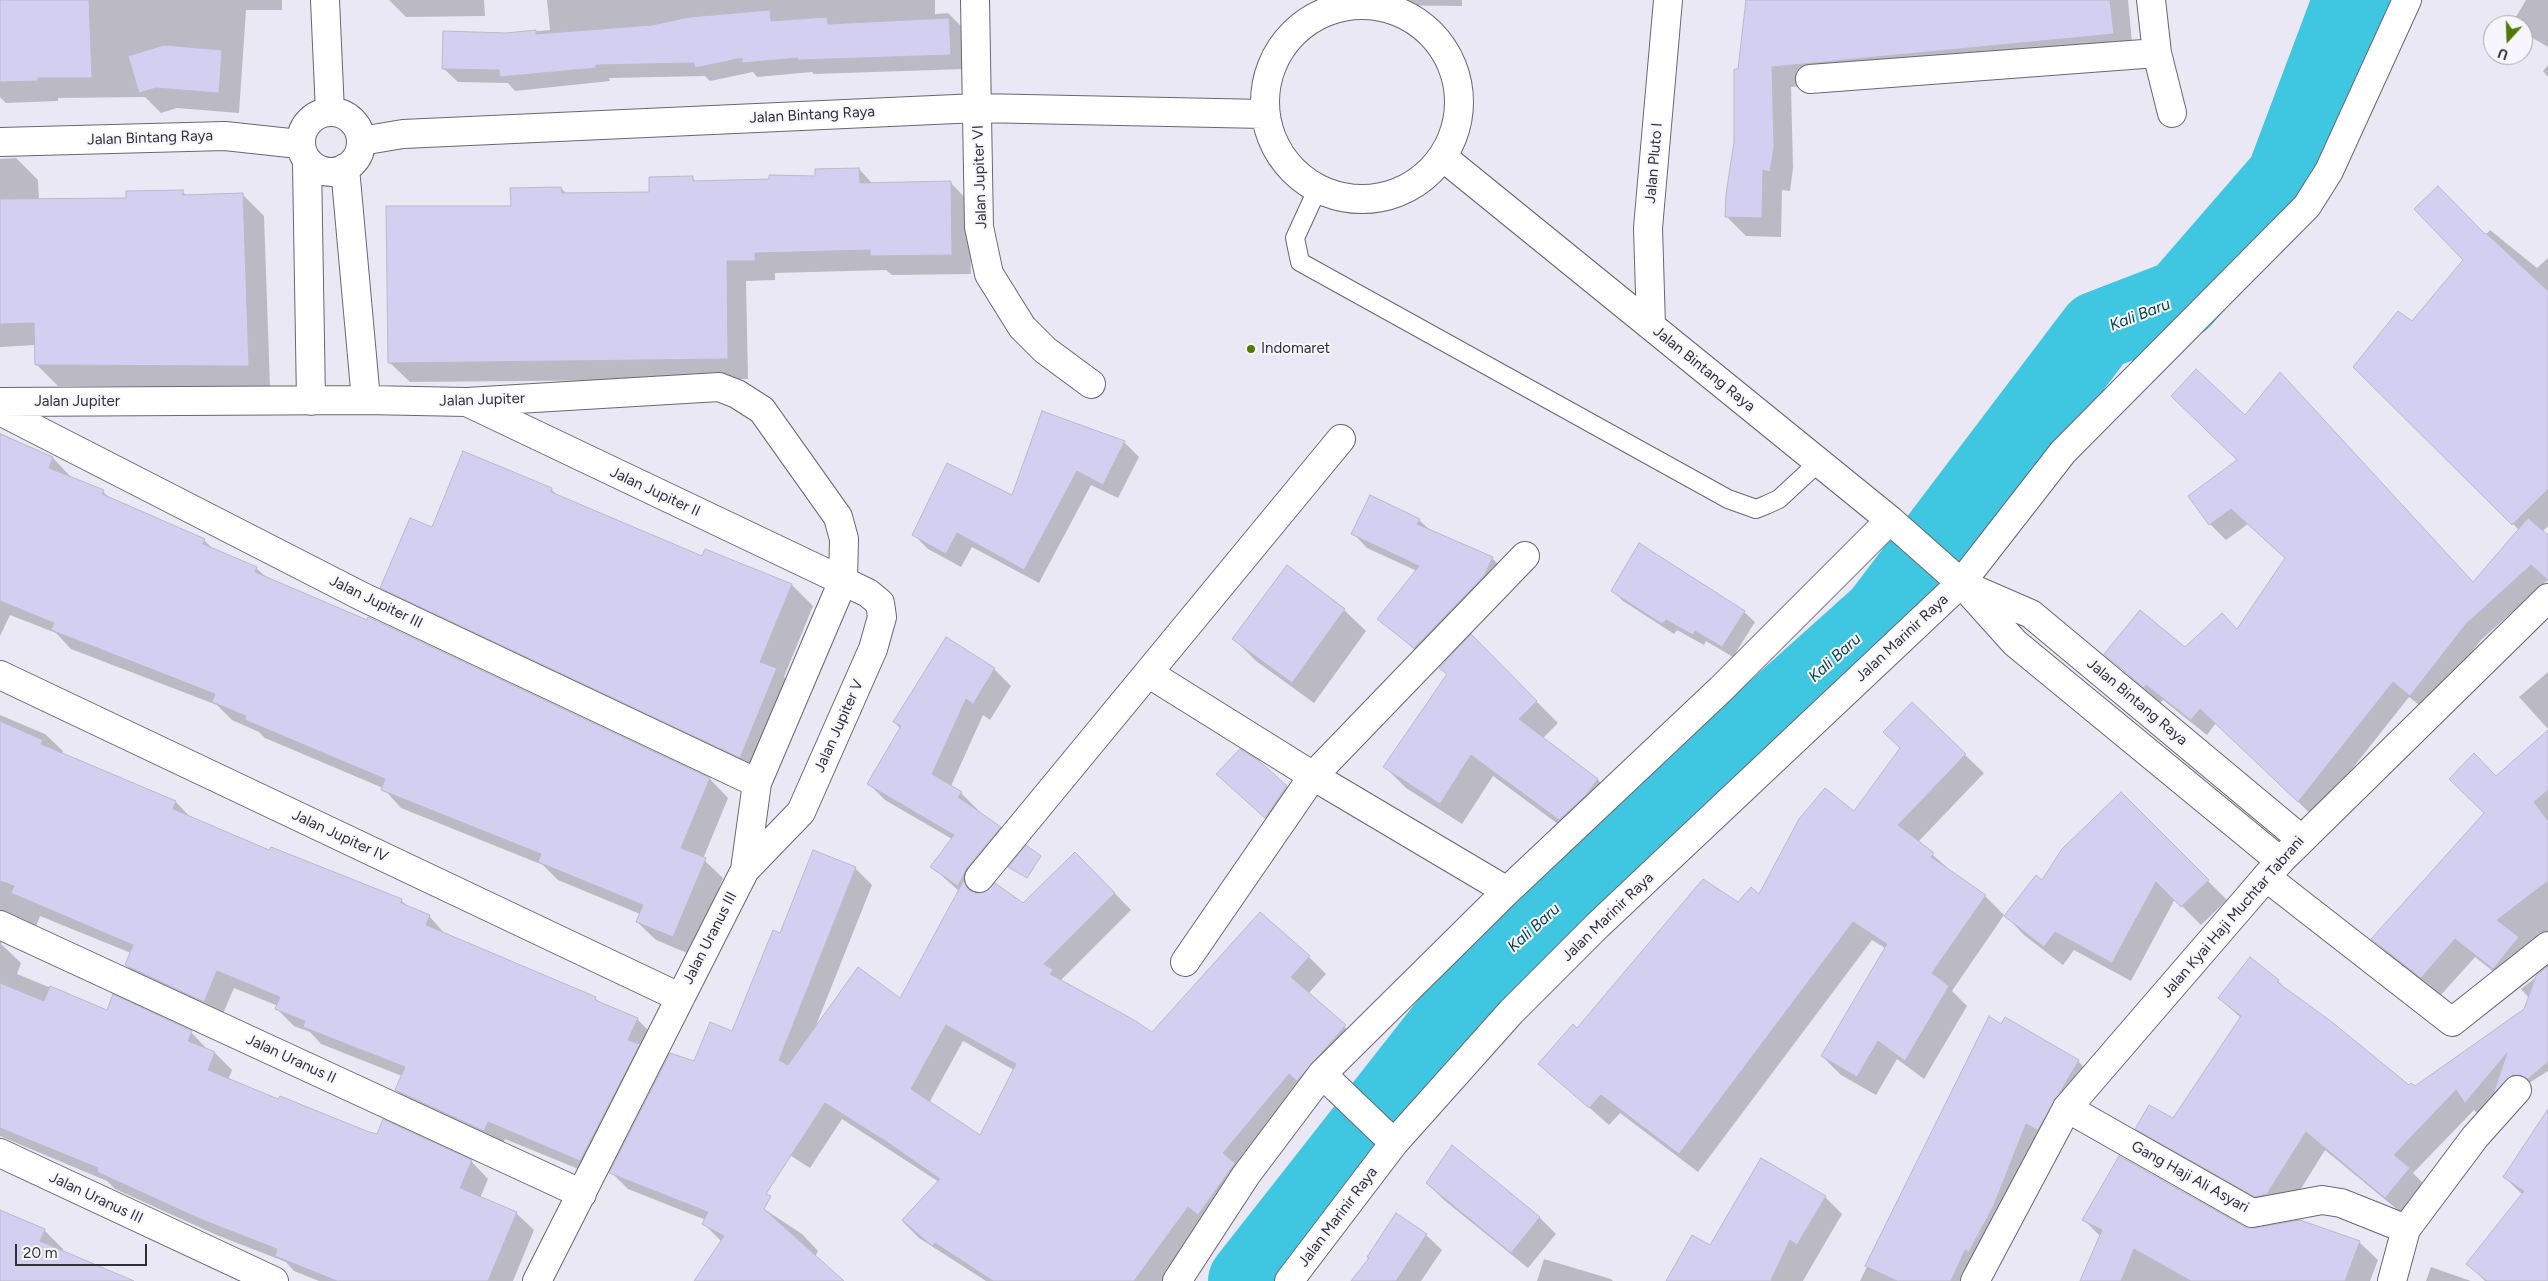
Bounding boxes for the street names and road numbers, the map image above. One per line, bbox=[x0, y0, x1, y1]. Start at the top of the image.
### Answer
street label: Jalan Bintang Raya bbox=[749, 103, 875, 127]
street label: Jalan Pluto I bbox=[1642, 122, 1666, 204]
street label: Jalan Jupiter VI bbox=[969, 125, 991, 229]
street label: Jalan Bintang Raya bbox=[87, 127, 213, 149]
street label: Jalan Bintang Raya bbox=[1649, 322, 1759, 416]
street label: Jalan Jupiter bbox=[439, 390, 525, 410]
street label: Jalan Jupiter bbox=[34, 393, 120, 411]
street label: Jalan Jupiter II bbox=[607, 463, 703, 521]
street label: Jalan Jupiter III bbox=[326, 572, 426, 632]
street label: Jalan Marinir Raya bbox=[1852, 590, 1952, 686]
street label: Jalan Bintang Raya bbox=[2083, 655, 2191, 749]
street label: Jalan Jupiter V bbox=[810, 677, 868, 775]
street label: Jalan Jupiter IV bbox=[289, 806, 391, 866]
street label: Jalan Kyai Haji Muchtar Tabrani bbox=[2158, 833, 2308, 1001]
street label: Jalan Marinir Raya bbox=[1559, 869, 1657, 965]
street label: Jalan Uranus III bbox=[679, 889, 741, 987]
street label: Jalan Uranus II bbox=[243, 1030, 339, 1088]
street label: Gang Haji Ali Asyari bbox=[2128, 1137, 2252, 1217]
street label: Jalan Marinir Raya bbox=[1295, 1164, 1381, 1270]
street label: Jalan Uranus III bbox=[46, 1168, 146, 1228]

